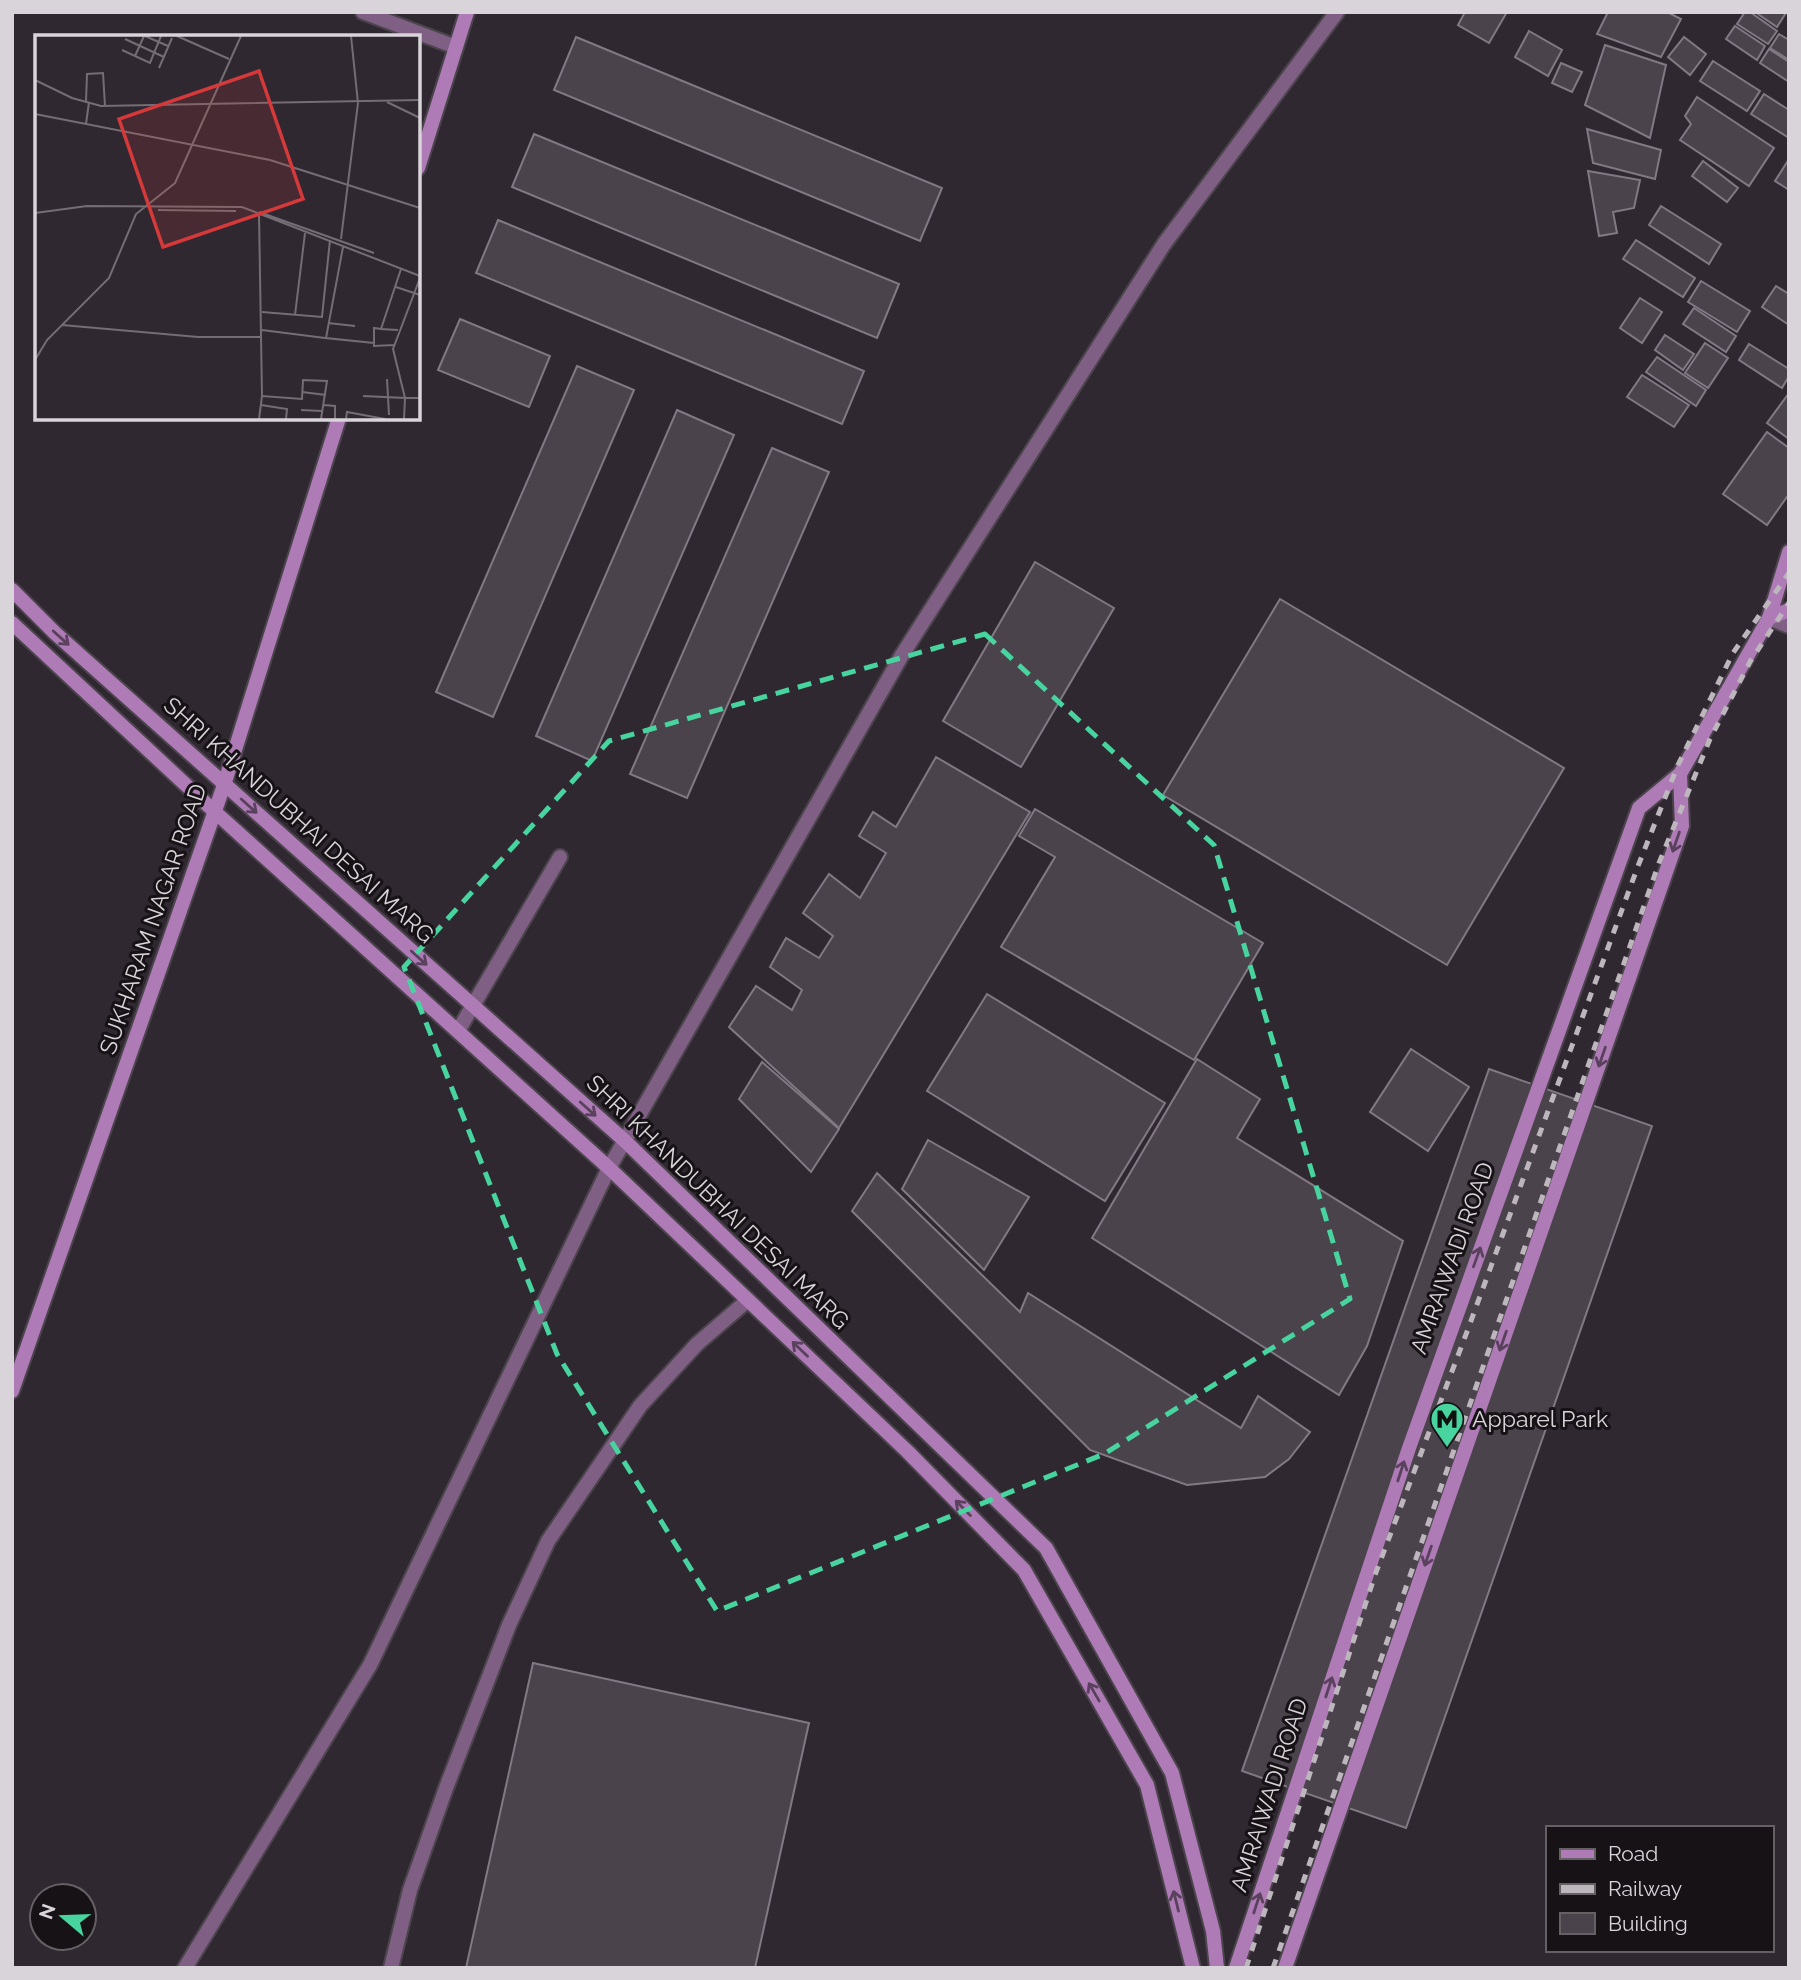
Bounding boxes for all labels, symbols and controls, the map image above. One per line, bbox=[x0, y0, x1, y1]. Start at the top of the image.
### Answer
inset map bbox=[35, 35, 420, 420]
one-way arrow bbox=[52, 630, 70, 646]
street label: SHRI KHANDUBHAI DESAI MARG bbox=[159, 691, 440, 948]
street label: SUKHARAM NAGAR ROAD bbox=[93, 780, 212, 1058]
one-way arrow bbox=[239, 798, 257, 814]
one-way arrow bbox=[1669, 830, 1681, 852]
one-way arrow bbox=[409, 949, 427, 965]
one-way arrow bbox=[1594, 1045, 1607, 1067]
street label: SHRI KHANDUBHAI DESAI MARG bbox=[582, 1069, 855, 1334]
one-way arrow bbox=[579, 1101, 597, 1117]
street label: AMRAIWADI ROAD bbox=[1404, 1158, 1499, 1357]
one-way arrow bbox=[1472, 1246, 1484, 1268]
one-way arrow bbox=[1496, 1329, 1508, 1351]
one-way arrow bbox=[792, 1341, 809, 1358]
metro station icon: Apparel Park bbox=[1428, 1400, 1466, 1449]
place label: Apparel Park bbox=[1472, 1405, 1608, 1432]
one-way arrow bbox=[1396, 1461, 1408, 1483]
one-way arrow bbox=[955, 1500, 972, 1517]
one-way arrow bbox=[1421, 1544, 1433, 1566]
one-way arrow bbox=[1323, 1676, 1336, 1698]
one-way arrow bbox=[1087, 1682, 1101, 1702]
street label: AMRAIWADI ROAD bbox=[1224, 1695, 1313, 1895]
legend bbox=[1546, 1826, 1773, 1952]
text: Road bbox=[1608, 1841, 1658, 1866]
text: Railway bbox=[1608, 1876, 1682, 1901]
north arrow bbox=[28, 1882, 98, 1952]
one-way arrow bbox=[1169, 1891, 1182, 1913]
one-way arrow bbox=[1251, 1892, 1264, 1914]
text: N bbox=[34, 1901, 60, 1922]
text: Building bbox=[1608, 1911, 1688, 1936]

